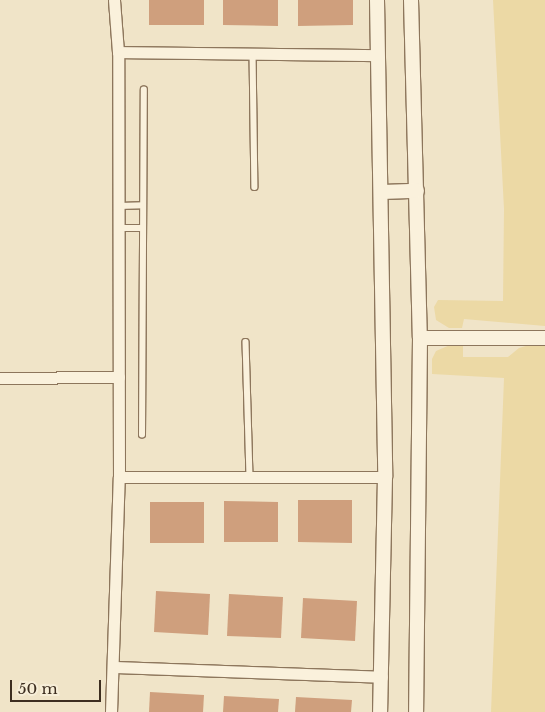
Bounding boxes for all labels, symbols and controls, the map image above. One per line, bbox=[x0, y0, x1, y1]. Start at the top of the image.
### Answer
scale bar bbox=[12, 670, 104, 702]
text: 50 m bbox=[18, 679, 58, 698]

